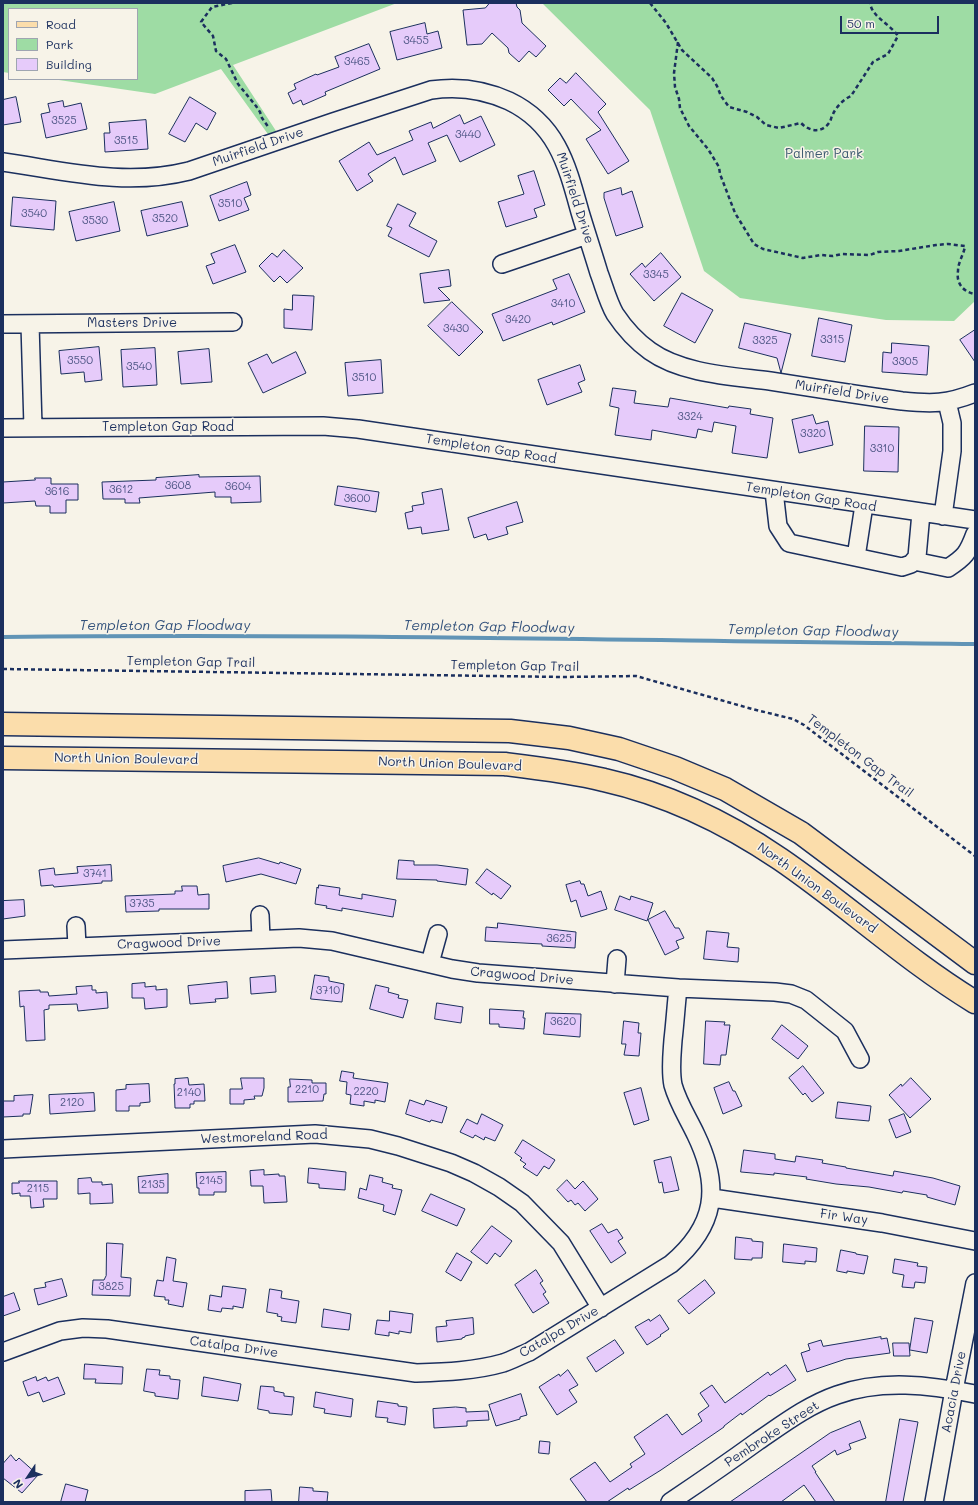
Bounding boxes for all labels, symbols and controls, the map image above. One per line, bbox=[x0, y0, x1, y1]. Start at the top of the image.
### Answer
legend bbox=[8, 8, 138, 80]
scale bar bbox=[842, 8, 941, 34]
text: 50 m bbox=[847, 15, 875, 31]
text: Road bbox=[46, 16, 76, 32]
house number: 3455 bbox=[403, 34, 429, 48]
text: Park bbox=[46, 36, 73, 52]
house number: 3465 bbox=[344, 55, 370, 69]
text: Building bbox=[46, 56, 92, 72]
house number: 3525 bbox=[51, 114, 77, 128]
street label: Muirfield Drive bbox=[211, 124, 305, 170]
house number: 3440 bbox=[455, 128, 481, 142]
house number: 3515 bbox=[114, 134, 138, 148]
park label: Palmer Park bbox=[785, 146, 863, 162]
street label: Muirfield Drive bbox=[553, 150, 597, 246]
house number: 3510 bbox=[218, 197, 242, 211]
house number: 3540 bbox=[21, 207, 47, 221]
house number: 3520 bbox=[152, 212, 178, 226]
house number: 3530 bbox=[82, 214, 108, 228]
house number: 3345 bbox=[643, 268, 669, 282]
house number: 3410 bbox=[551, 297, 575, 311]
house number: 3420 bbox=[505, 313, 531, 327]
street label: Masters Drive bbox=[87, 315, 177, 331]
house number: 3430 bbox=[443, 322, 469, 336]
house number: 3315 bbox=[820, 333, 844, 347]
house number: 3325 bbox=[752, 334, 778, 348]
house number: 3550 bbox=[67, 354, 93, 368]
house number: 3305 bbox=[892, 355, 918, 369]
house number: 3540 bbox=[126, 360, 152, 374]
house number: 3510 bbox=[352, 371, 376, 385]
street label: Muirfield Drive bbox=[794, 377, 890, 407]
house number: 3324 bbox=[677, 410, 703, 424]
street label: Templeton Gap Road bbox=[102, 419, 234, 435]
house number: 3320 bbox=[800, 427, 826, 441]
street label: Templeton Gap Road bbox=[425, 431, 557, 467]
house number: 3310 bbox=[870, 442, 894, 456]
house number: 3608 bbox=[165, 479, 191, 493]
street label: Templeton Gap Road bbox=[745, 479, 877, 515]
house number: 3604 bbox=[225, 480, 251, 494]
house number: 3612 bbox=[109, 483, 133, 497]
house number: 3616 bbox=[45, 485, 69, 499]
house number: 3600 bbox=[344, 492, 370, 506]
water label: Templeton Gap Floodway bbox=[403, 617, 575, 637]
water label: Templeton Gap Floodway bbox=[79, 618, 251, 634]
water label: Templeton Gap Floodway bbox=[727, 621, 899, 641]
street label: Templeton Gap Trail bbox=[126, 653, 256, 671]
street label: Templeton Gap Trail bbox=[450, 657, 580, 675]
street label: Templeton Gap Trail bbox=[804, 711, 916, 801]
street label: North Union Boulevard bbox=[54, 750, 198, 768]
street label: North Union Boulevard bbox=[378, 754, 522, 774]
street label: North Union Boulevard bbox=[754, 839, 880, 937]
house number: 3741 bbox=[83, 867, 107, 881]
house number: 3735 bbox=[129, 897, 155, 911]
house number: 3625 bbox=[546, 932, 572, 946]
street label: Cragwood Drive bbox=[117, 933, 221, 953]
street label: Cragwood Drive bbox=[470, 964, 574, 988]
house number: 3710 bbox=[316, 984, 340, 998]
house number: 3620 bbox=[550, 1015, 576, 1029]
house number: 2210 bbox=[295, 1083, 319, 1097]
house number: 2220 bbox=[353, 1085, 379, 1099]
house number: 2140 bbox=[177, 1086, 201, 1100]
house number: 2120 bbox=[60, 1096, 84, 1110]
street label: Westmoreland Road bbox=[200, 1127, 328, 1147]
house number: 2145 bbox=[199, 1174, 223, 1188]
house number: 2135 bbox=[141, 1178, 165, 1192]
house number: 2115 bbox=[27, 1182, 49, 1196]
street label: Fir Way bbox=[819, 1206, 869, 1228]
house number: 3825 bbox=[98, 1280, 124, 1294]
street label: Catalpa Drive bbox=[517, 1303, 601, 1361]
street label: Catalpa Drive bbox=[189, 1333, 279, 1361]
street label: Acacia Drive bbox=[938, 1350, 970, 1434]
street label: Pembroke Street bbox=[722, 1398, 822, 1470]
north arrow bbox=[8, 1457, 48, 1497]
text: N bbox=[9, 1476, 26, 1492]

